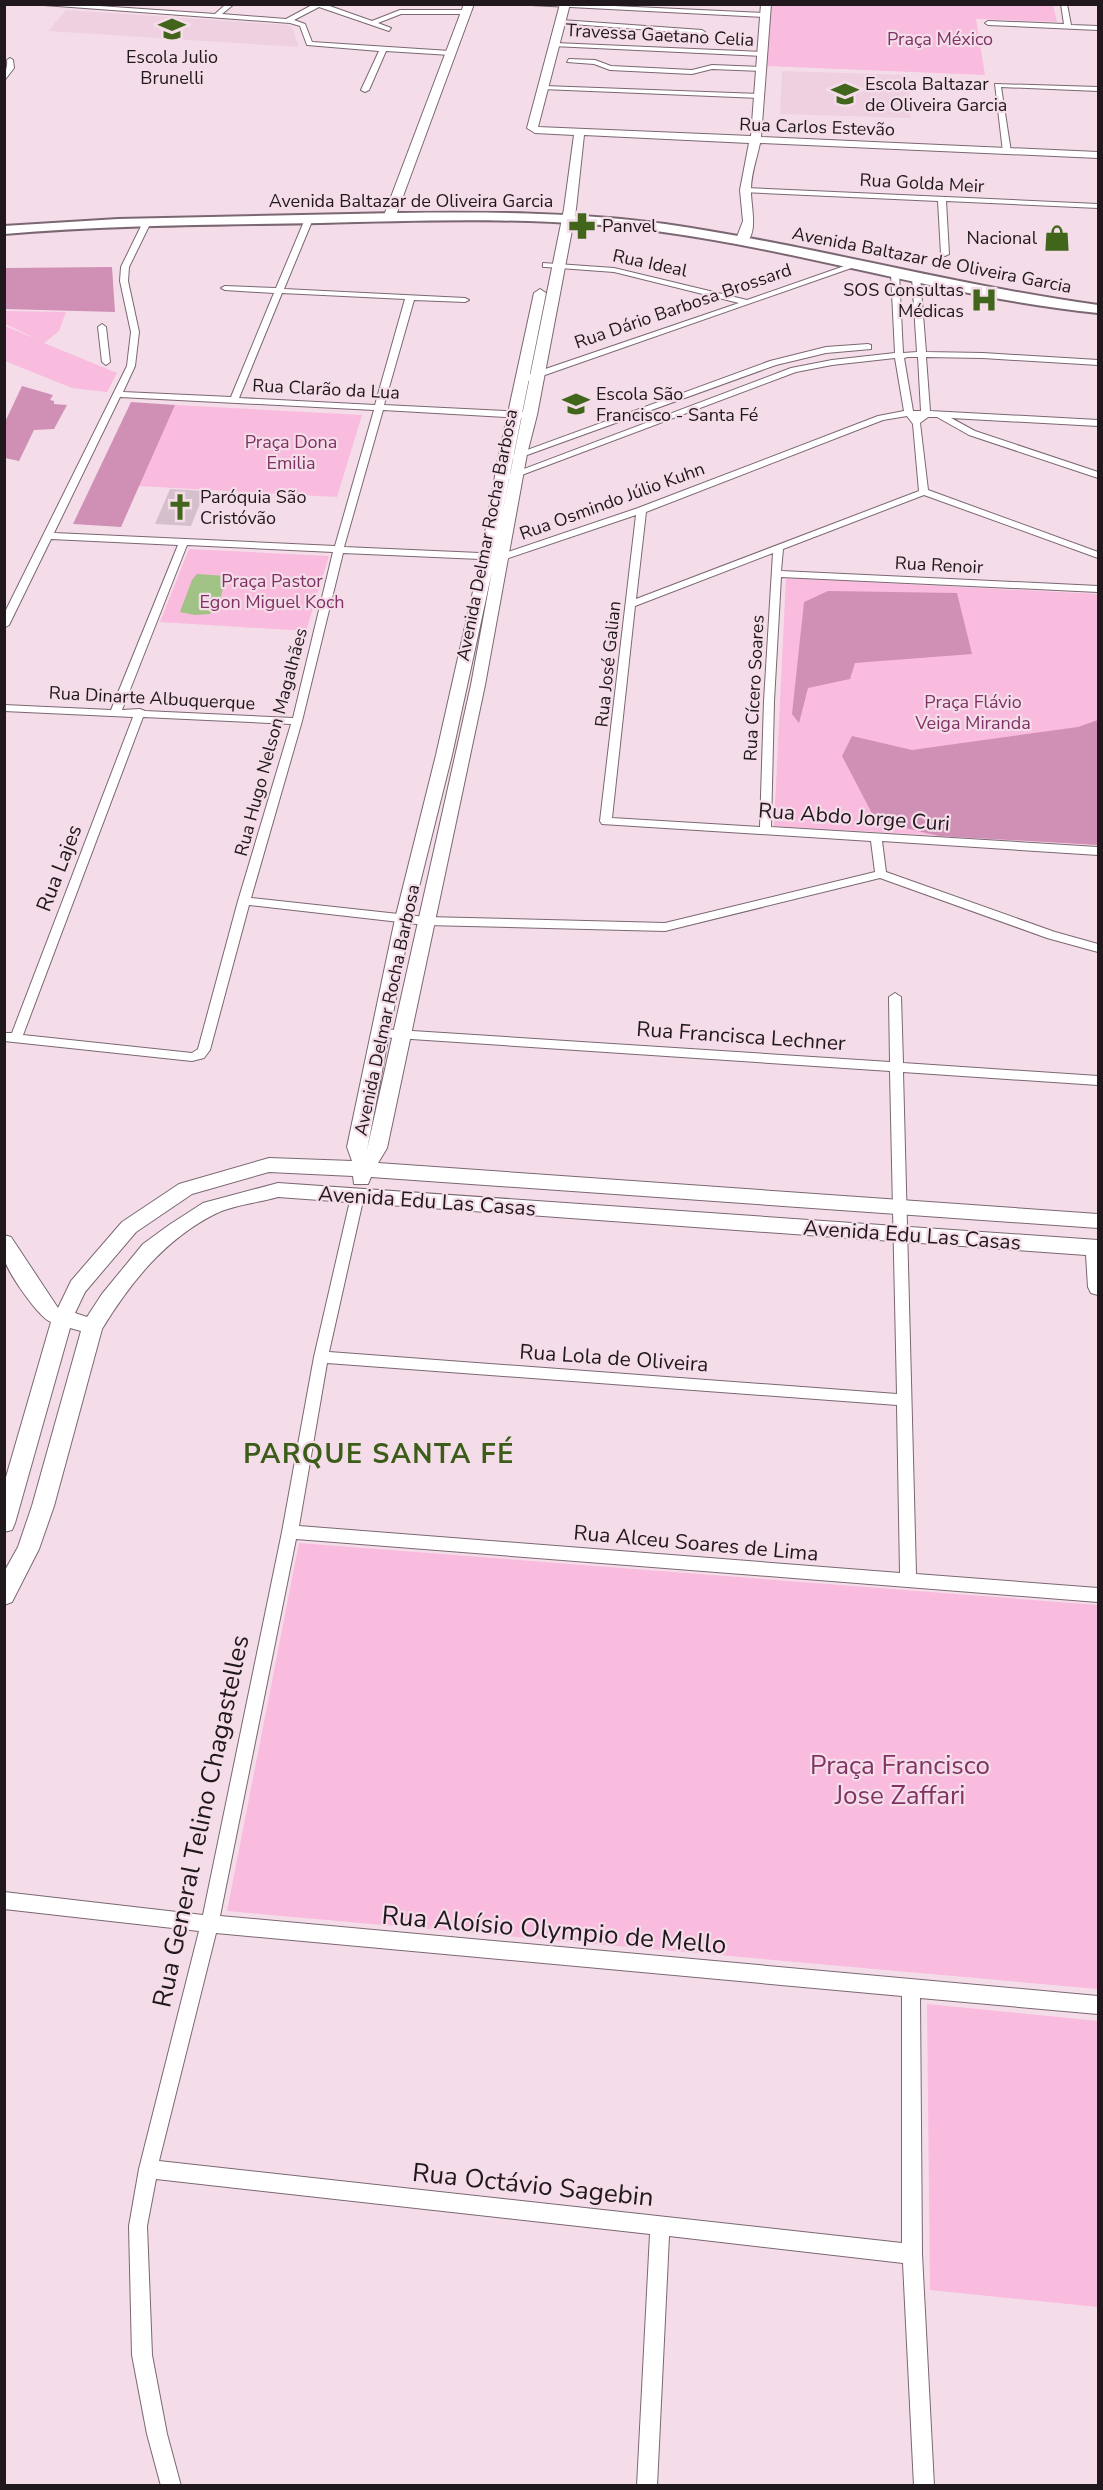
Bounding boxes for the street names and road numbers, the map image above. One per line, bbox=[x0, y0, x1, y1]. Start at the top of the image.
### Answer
street label: Travessa Gaetano Celia bbox=[565, 18, 755, 52]
street label: Rua Carlos Estevão bbox=[739, 112, 895, 142]
street label: Rua Golda Meir bbox=[859, 168, 986, 198]
street label: Avenida Baltazar de Oliveira Garcia bbox=[269, 189, 553, 213]
street label: Avenida Baltazar de Oliveira Garcia bbox=[790, 221, 1074, 299]
street label: Rua Ideal bbox=[610, 243, 690, 283]
street label: Rua Dário Barbosa Brossard bbox=[571, 258, 795, 354]
street label: Rua Clarão da Lua bbox=[252, 373, 400, 405]
street label: Avenida Delmar Rocha Barbosa bbox=[451, 407, 523, 663]
street label: Rua Osmindo Júlio Kuhn bbox=[516, 456, 708, 546]
street label: Rua Renoir bbox=[894, 551, 984, 579]
street label: Rua José Galian bbox=[589, 600, 627, 728]
street label: Rua Cícero Soares bbox=[738, 614, 770, 762]
street label: Rua Hugo Nelson Magalhães bbox=[229, 625, 313, 859]
street label: Rua Dinarte Albuquerque bbox=[48, 681, 256, 715]
street label: Rua Abdo Jorge Curi bbox=[757, 796, 951, 838]
street label: Rua Lajes bbox=[30, 820, 88, 916]
street label: Avenida Delmar Rocha Barbosa bbox=[349, 882, 425, 1138]
street label: Rua Francisca Lechner bbox=[635, 1015, 847, 1057]
street label: Avenida Edu Las Casas bbox=[317, 1179, 537, 1223]
street label: Avenida Edu Las Casas bbox=[802, 1213, 1022, 1257]
street label: Rua Lola de Oliveira bbox=[519, 1337, 709, 1379]
street label: Rua Alceu Soares de Lima bbox=[572, 1518, 820, 1568]
street label: Rua General Telino Chagastelles bbox=[144, 1631, 258, 2011]
street label: Rua Aloísio Olympio de Mello bbox=[380, 1897, 728, 1963]
street label: Rua Octávio Sagebin bbox=[411, 2155, 655, 2215]

